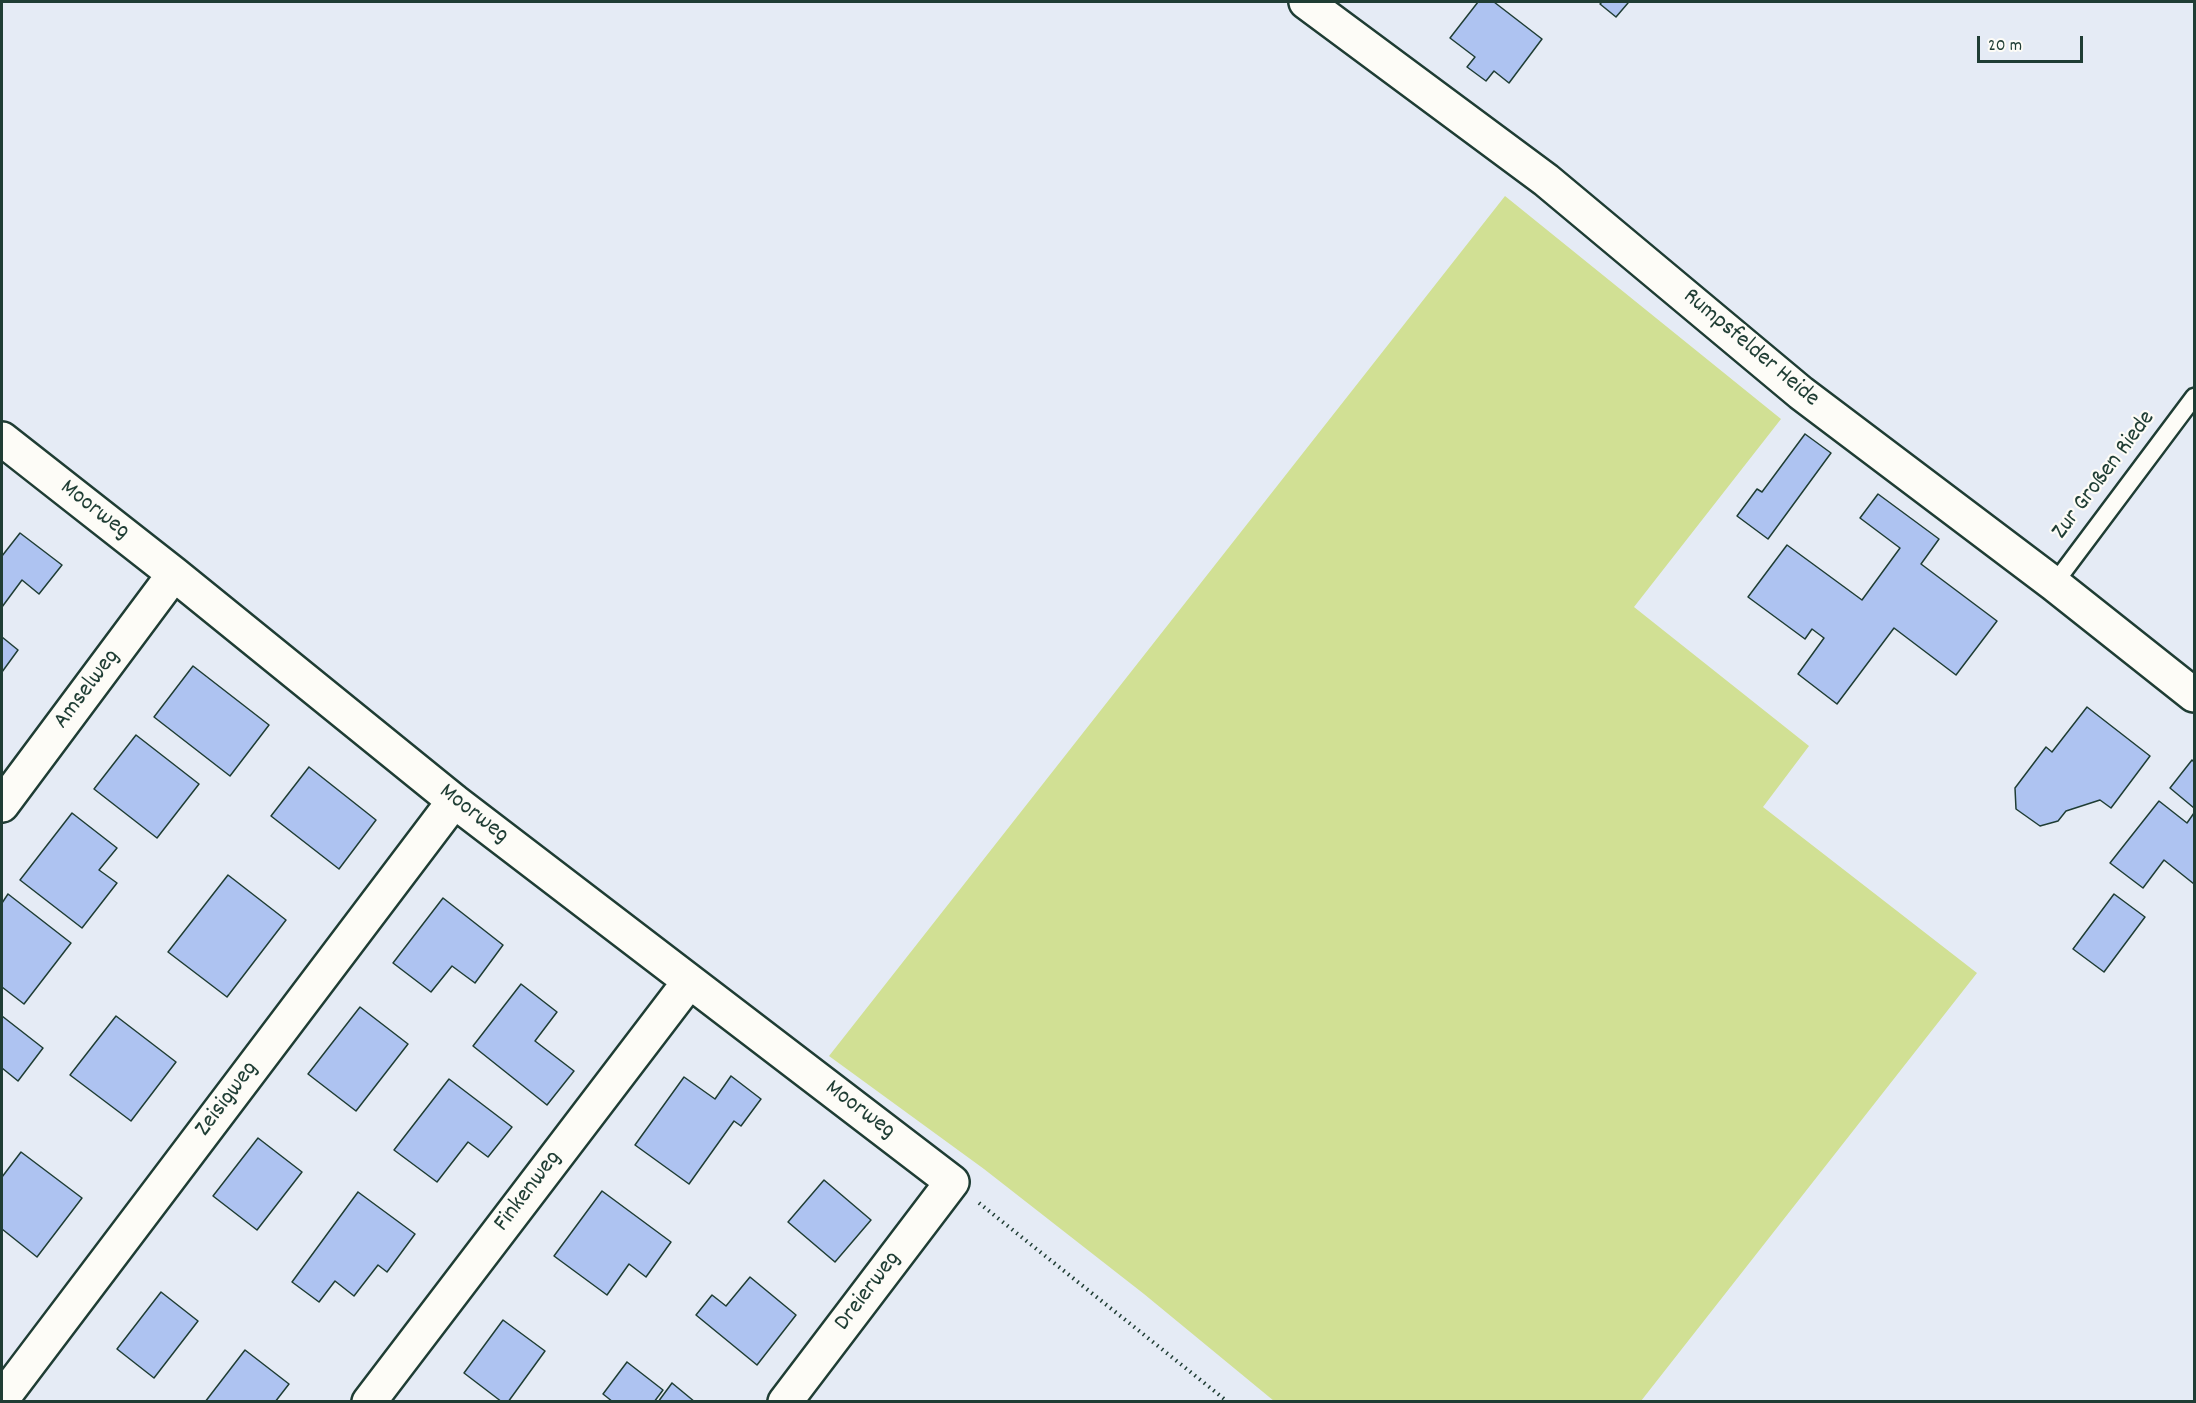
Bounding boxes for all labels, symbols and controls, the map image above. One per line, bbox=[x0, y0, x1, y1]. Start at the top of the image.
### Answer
scale bar bbox=[1980, 24, 2086, 62]
text: 20 m bbox=[1988, 34, 2022, 59]
street label: Rumpsfelder Heide bbox=[1676, 283, 1824, 415]
street label: Zur Großen Riede bbox=[2047, 406, 2163, 546]
street label: Moorweg bbox=[53, 475, 135, 547]
street label: Amselweg bbox=[49, 644, 127, 736]
street label: Moorweg bbox=[432, 779, 514, 851]
street label: Zeisigweg bbox=[190, 1057, 266, 1143]
street label: Moorweg bbox=[818, 1075, 900, 1147]
street label: Finkenweg bbox=[489, 1146, 569, 1238]
street label: Dreierweg bbox=[830, 1247, 908, 1337]

